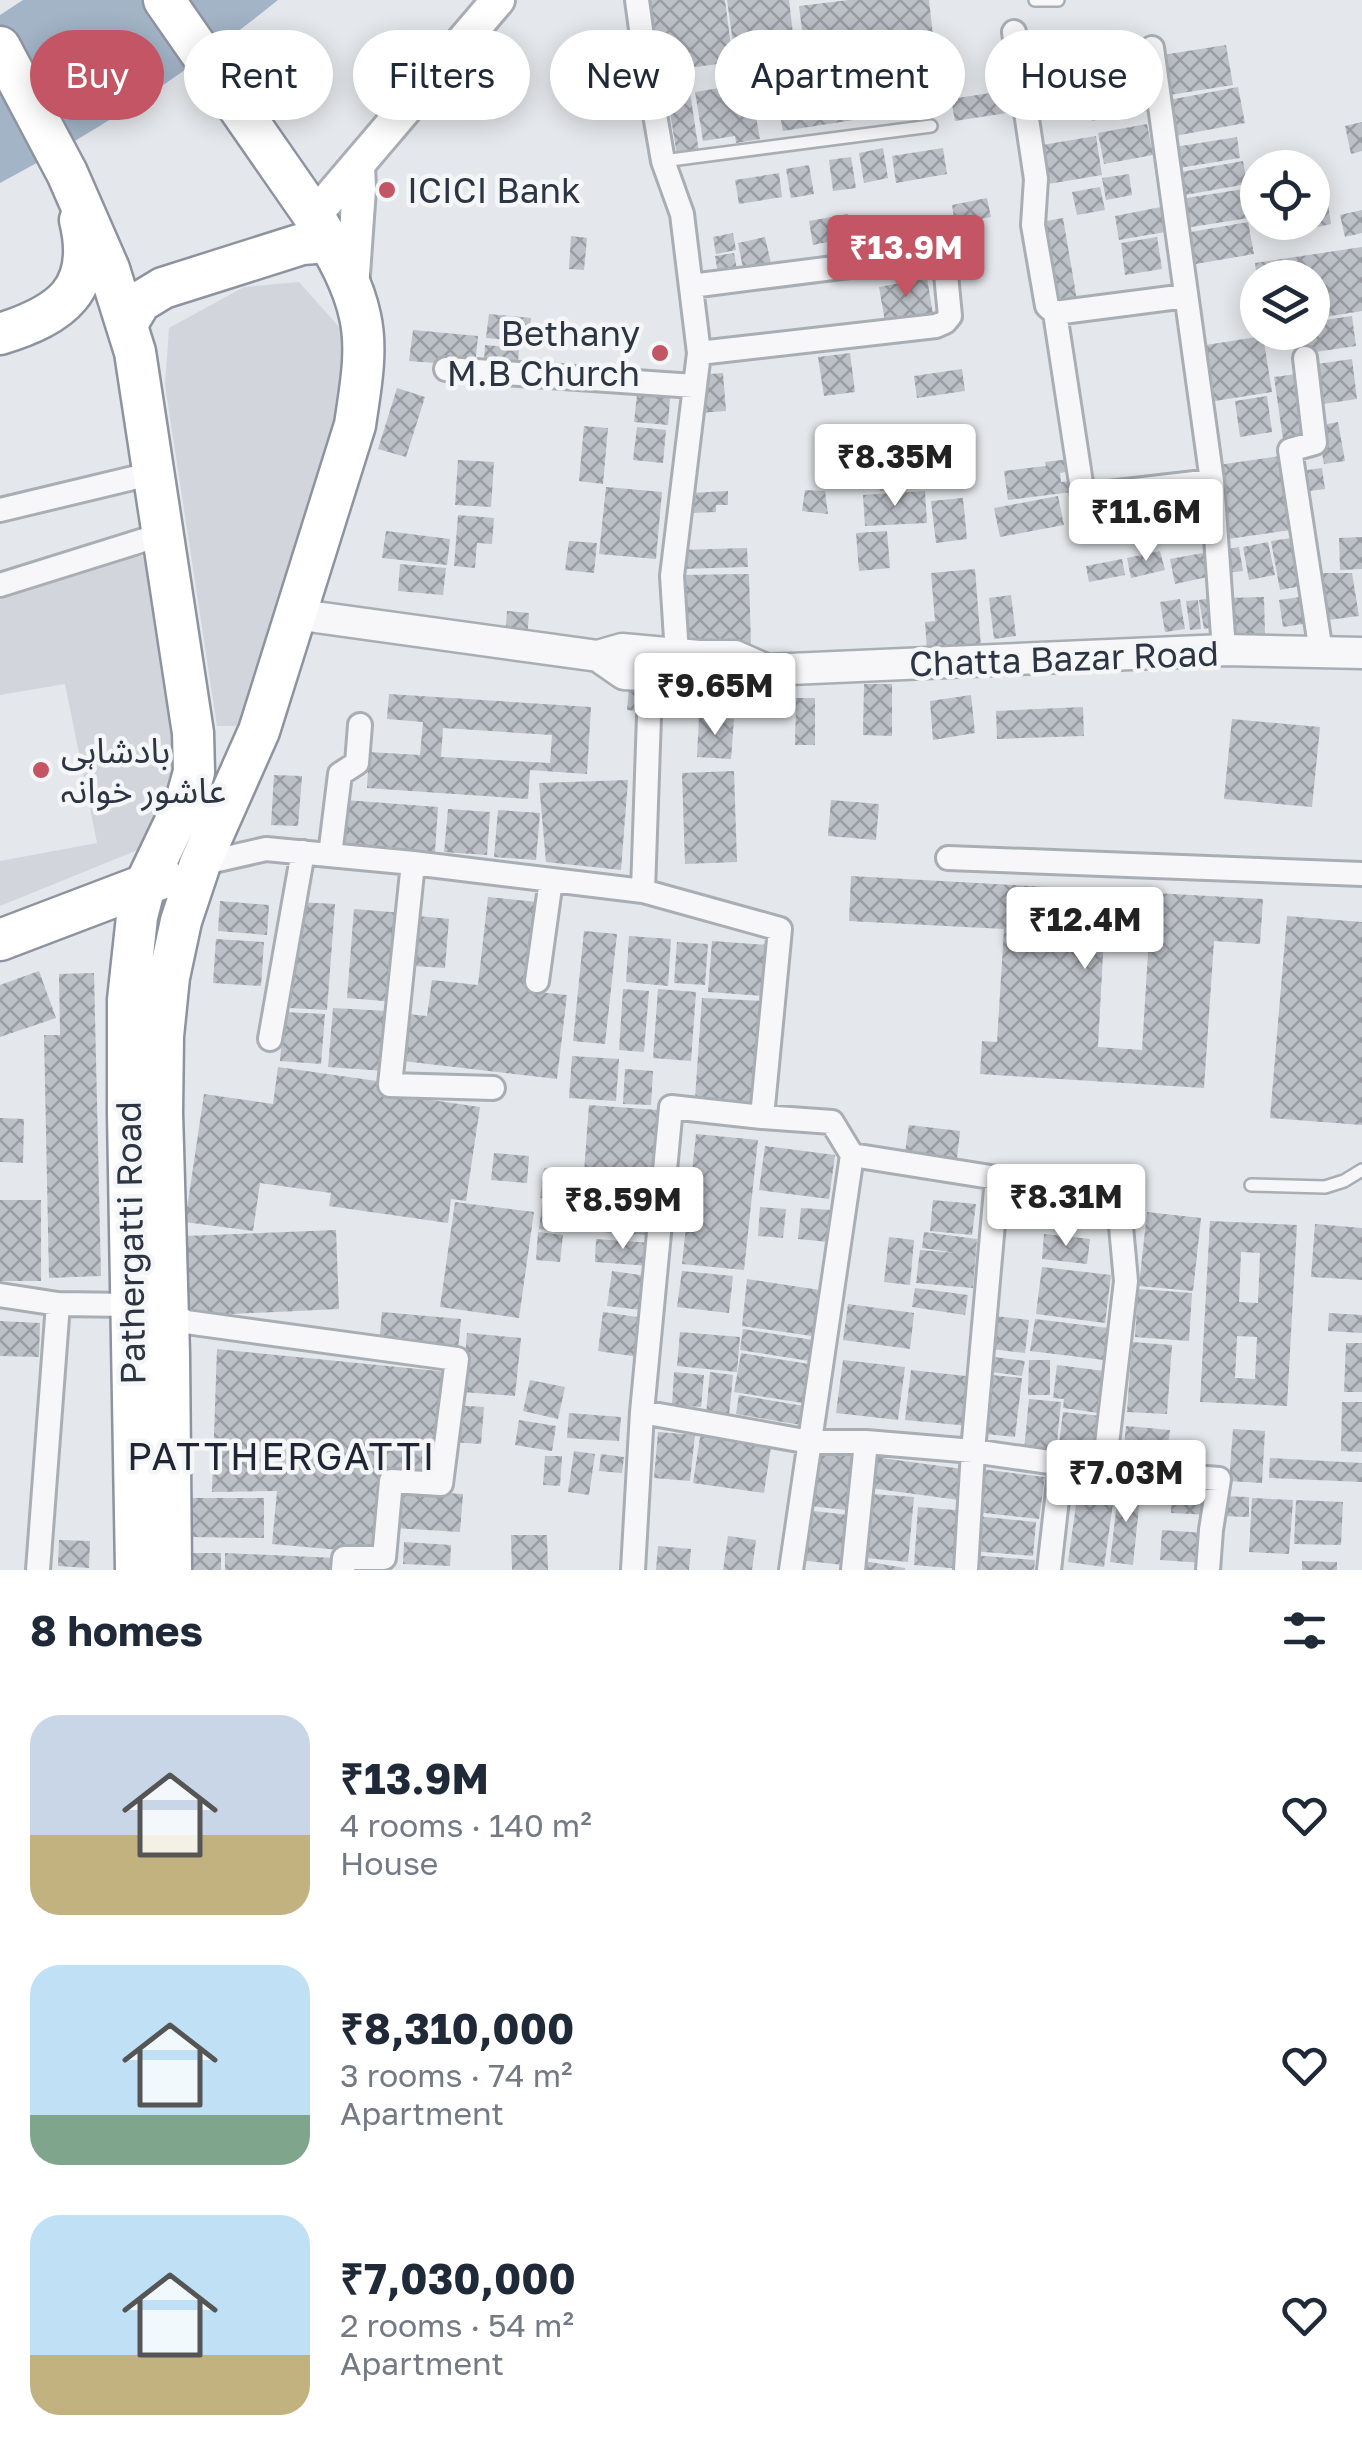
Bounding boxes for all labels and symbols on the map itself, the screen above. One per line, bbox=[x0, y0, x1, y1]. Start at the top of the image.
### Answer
place label: ICICI Bank bbox=[407, 169, 581, 211]
marker: ICICI Bank bbox=[376, 179, 398, 201]
pin: ₹13.9M bbox=[825, 215, 987, 300]
place label: Bethany M.B Church bbox=[447, 312, 640, 394]
marker: Bethany M.B Church bbox=[649, 342, 671, 364]
pin: ₹8.35M bbox=[814, 424, 976, 509]
pin: ₹11.6M bbox=[1065, 479, 1227, 564]
street label: Chatta Bazar Road bbox=[908, 632, 1220, 684]
pin: ₹9.65M bbox=[634, 653, 796, 738]
place label: بادشاہی عاشور خوانہ bbox=[61, 729, 226, 812]
marker: بادشاہی عاشور خوانہ bbox=[30, 759, 52, 781]
pin: ₹12.4M bbox=[1004, 887, 1166, 972]
street label: Pathergatti Road bbox=[107, 1101, 153, 1385]
pin: ₹8.31M bbox=[985, 1164, 1147, 1249]
pin: ₹8.59M bbox=[542, 1167, 704, 1252]
district label: PATTHERGATTI bbox=[127, 1433, 437, 1478]
pin: ₹7.03M bbox=[1045, 1440, 1207, 1525]

